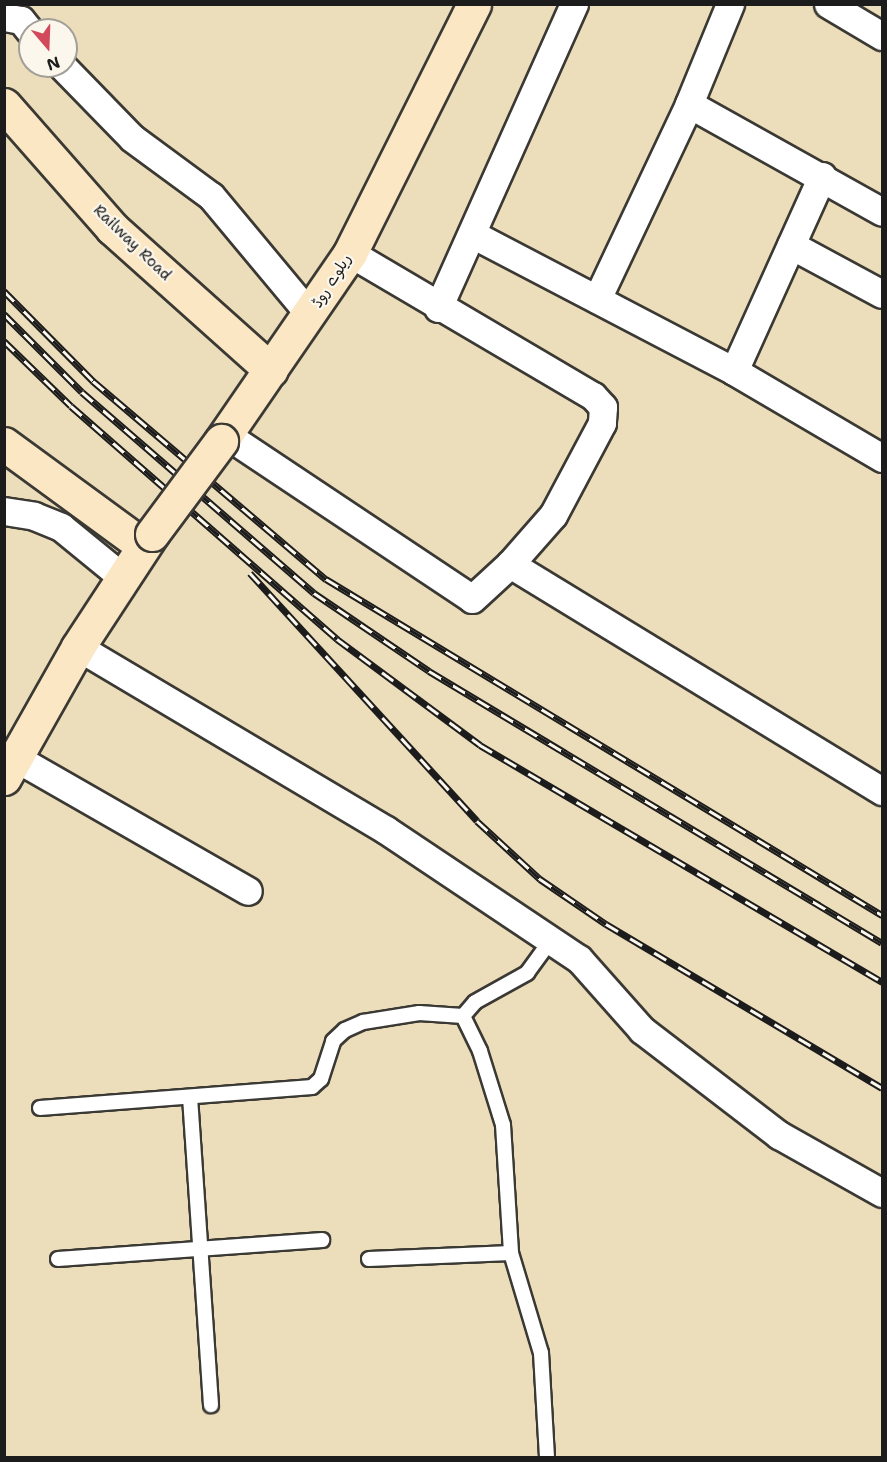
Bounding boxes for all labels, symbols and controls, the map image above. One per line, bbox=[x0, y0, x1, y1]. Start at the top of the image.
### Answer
north arrow bbox=[18, 18, 78, 78]
text: N bbox=[44, 52, 63, 76]
street label: Railway Road bbox=[89, 201, 175, 285]
street label: ریلوے روڈ bbox=[308, 251, 356, 311]

